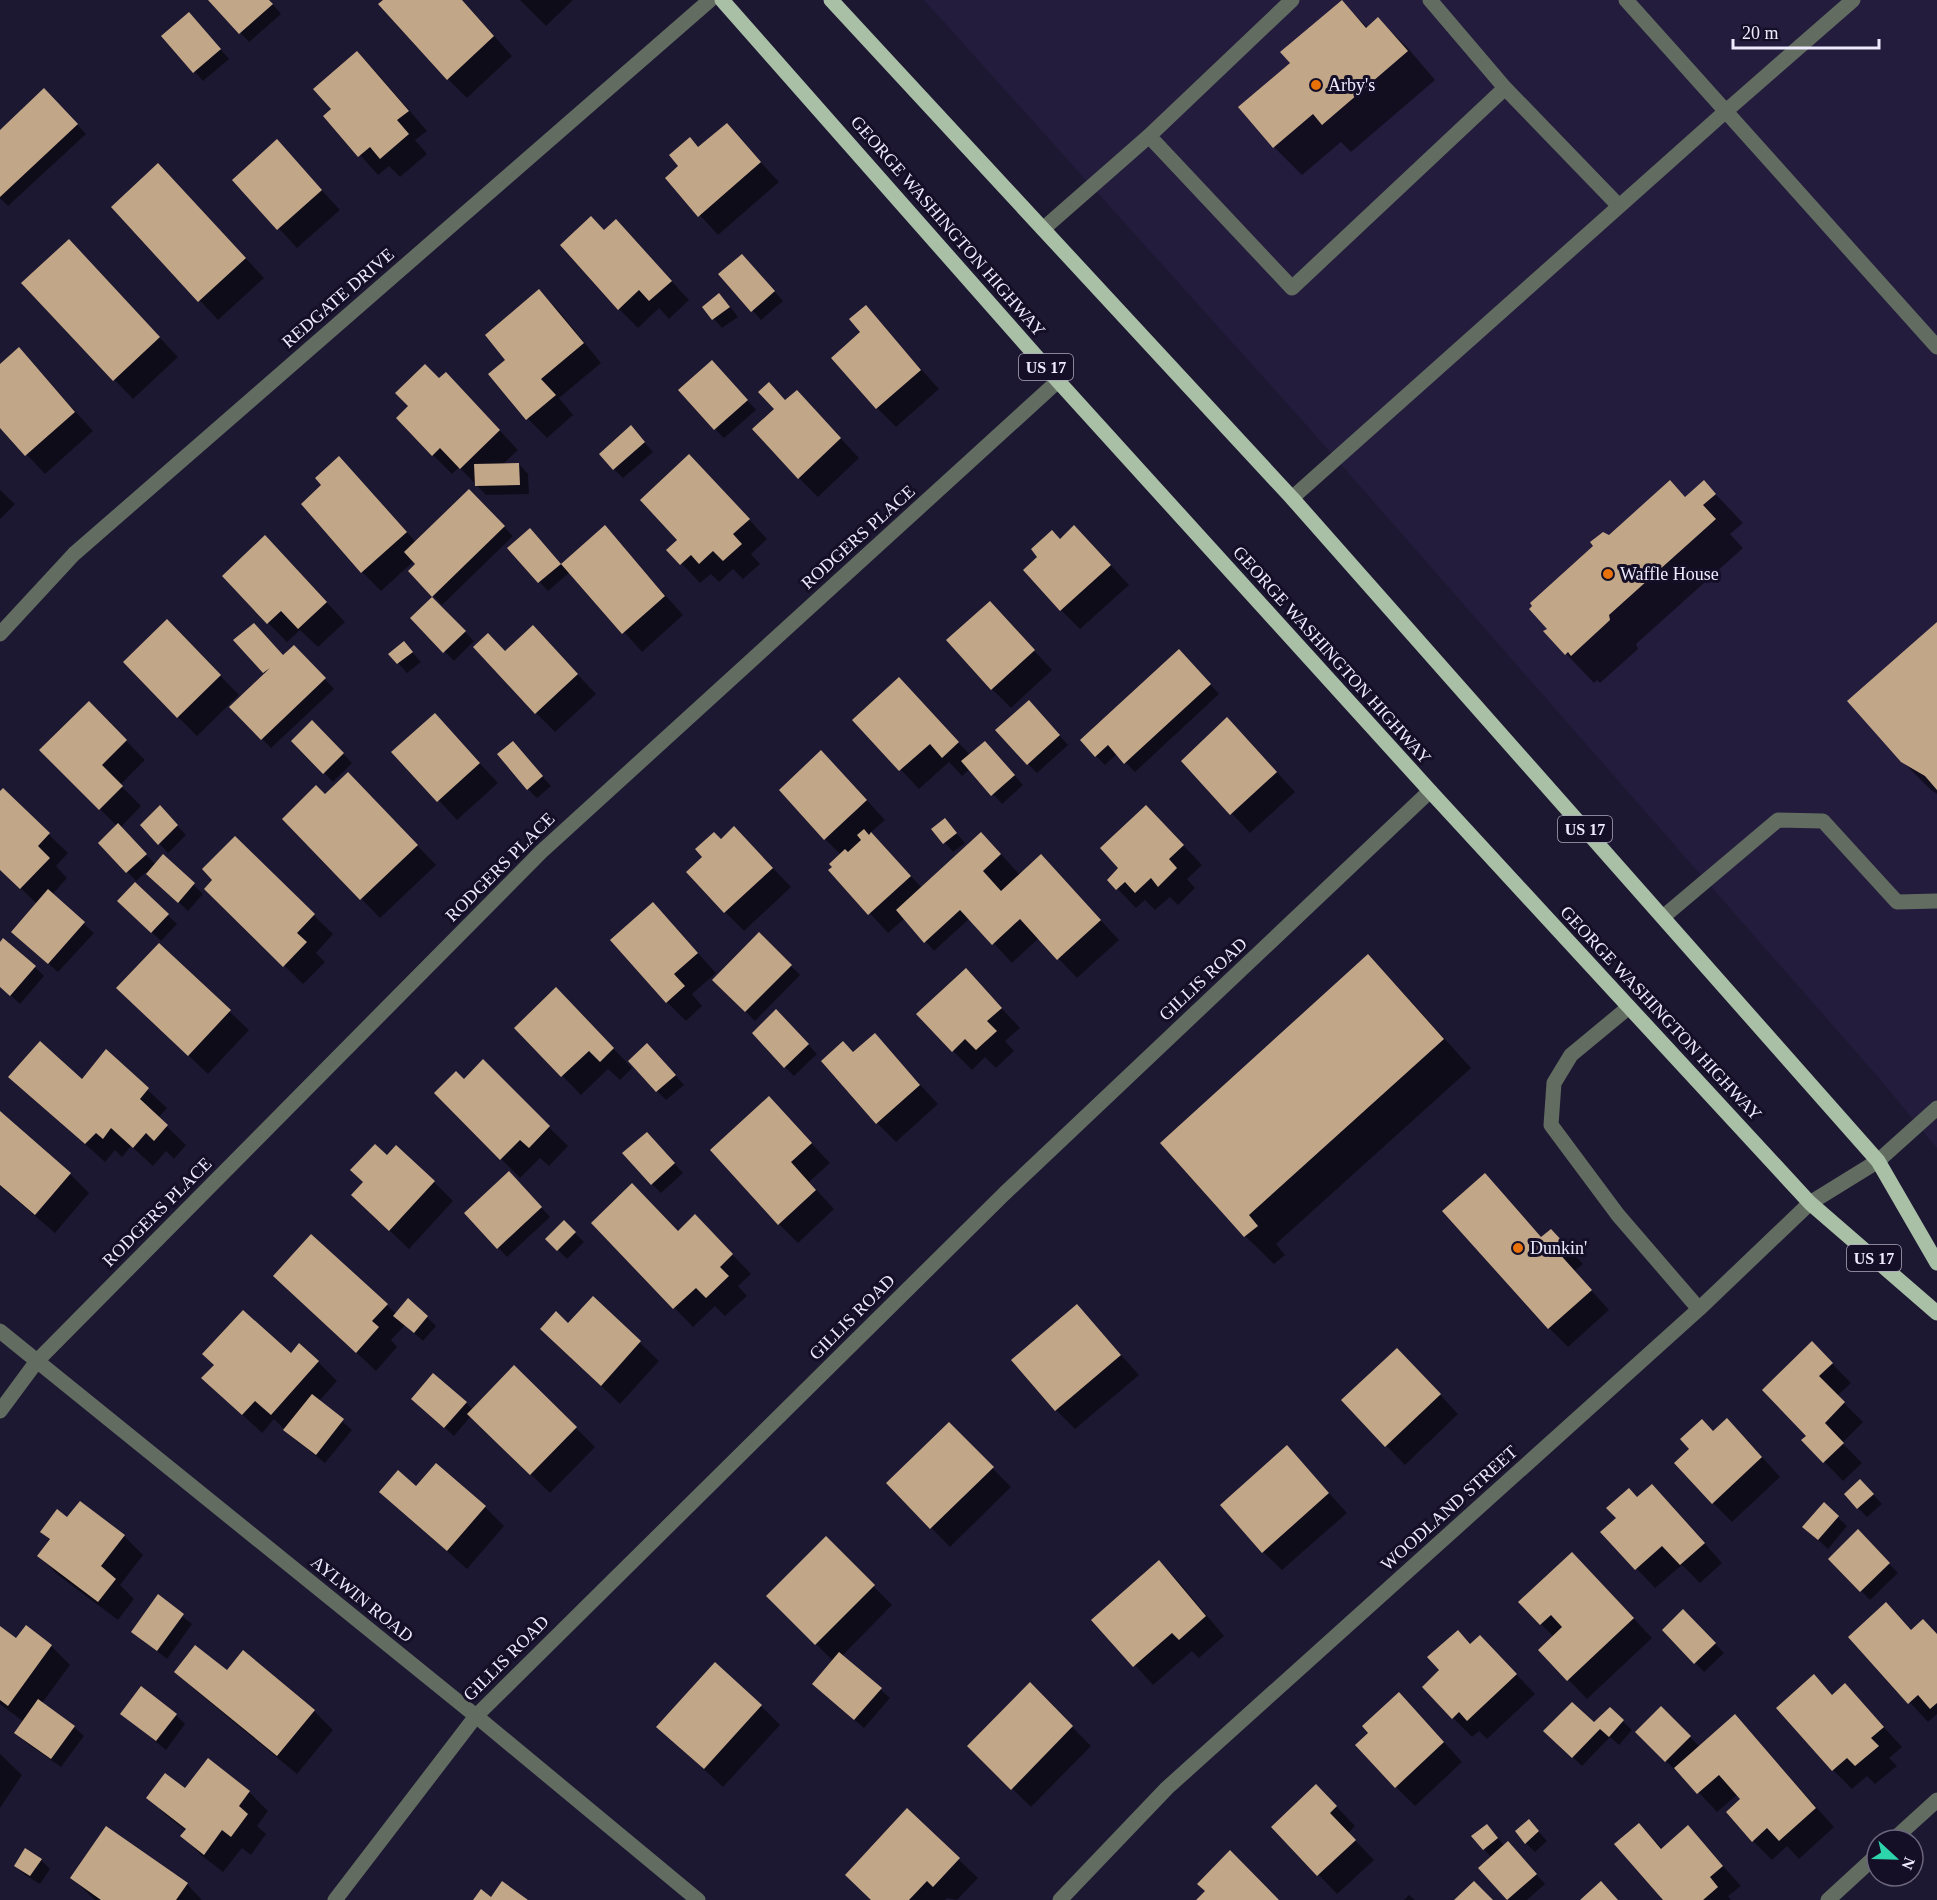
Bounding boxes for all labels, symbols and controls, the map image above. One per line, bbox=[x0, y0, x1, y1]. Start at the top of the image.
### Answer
scale bar bbox=[1733, 12, 1878, 50]
text: 20 m bbox=[1742, 23, 1779, 43]
place label: Arby's bbox=[1328, 75, 1375, 95]
marker: Arby's bbox=[1309, 78, 1323, 92]
street label: GEORGE WASHINGTON HIGHWAY bbox=[847, 112, 1049, 340]
street label: REDGATE DRIVE bbox=[278, 244, 398, 352]
road number: US 17 bbox=[1019, 354, 1073, 380]
street label: RODGERS PLACE bbox=[797, 481, 919, 593]
street label: GEORGE WASHINGTON HIGHWAY bbox=[1229, 542, 1435, 768]
place label: Waffle House bbox=[1620, 564, 1719, 584]
marker: Waffle House bbox=[1601, 567, 1615, 581]
street label: RODGERS PLACE bbox=[441, 808, 559, 926]
road number: US 17 bbox=[1558, 816, 1612, 842]
street label: GEORGE WASHINGTON HIGHWAY bbox=[1556, 902, 1766, 1124]
street label: GILLIS ROAD bbox=[1155, 933, 1251, 1025]
street label: RODGERS PLACE bbox=[98, 1153, 216, 1271]
place label: Dunkin' bbox=[1530, 1238, 1587, 1258]
marker: Dunkin' bbox=[1511, 1241, 1525, 1255]
road number: US 17 bbox=[1847, 1245, 1901, 1271]
street label: GILLIS ROAD bbox=[805, 1270, 899, 1364]
street label: WOODLAND STREET bbox=[1377, 1442, 1521, 1574]
street label: AYLWIN ROAD bbox=[307, 1552, 417, 1646]
street label: GILLIS ROAD bbox=[459, 1611, 553, 1705]
north arrow bbox=[1865, 1828, 1925, 1888]
text: N bbox=[1898, 1855, 1918, 1872]

